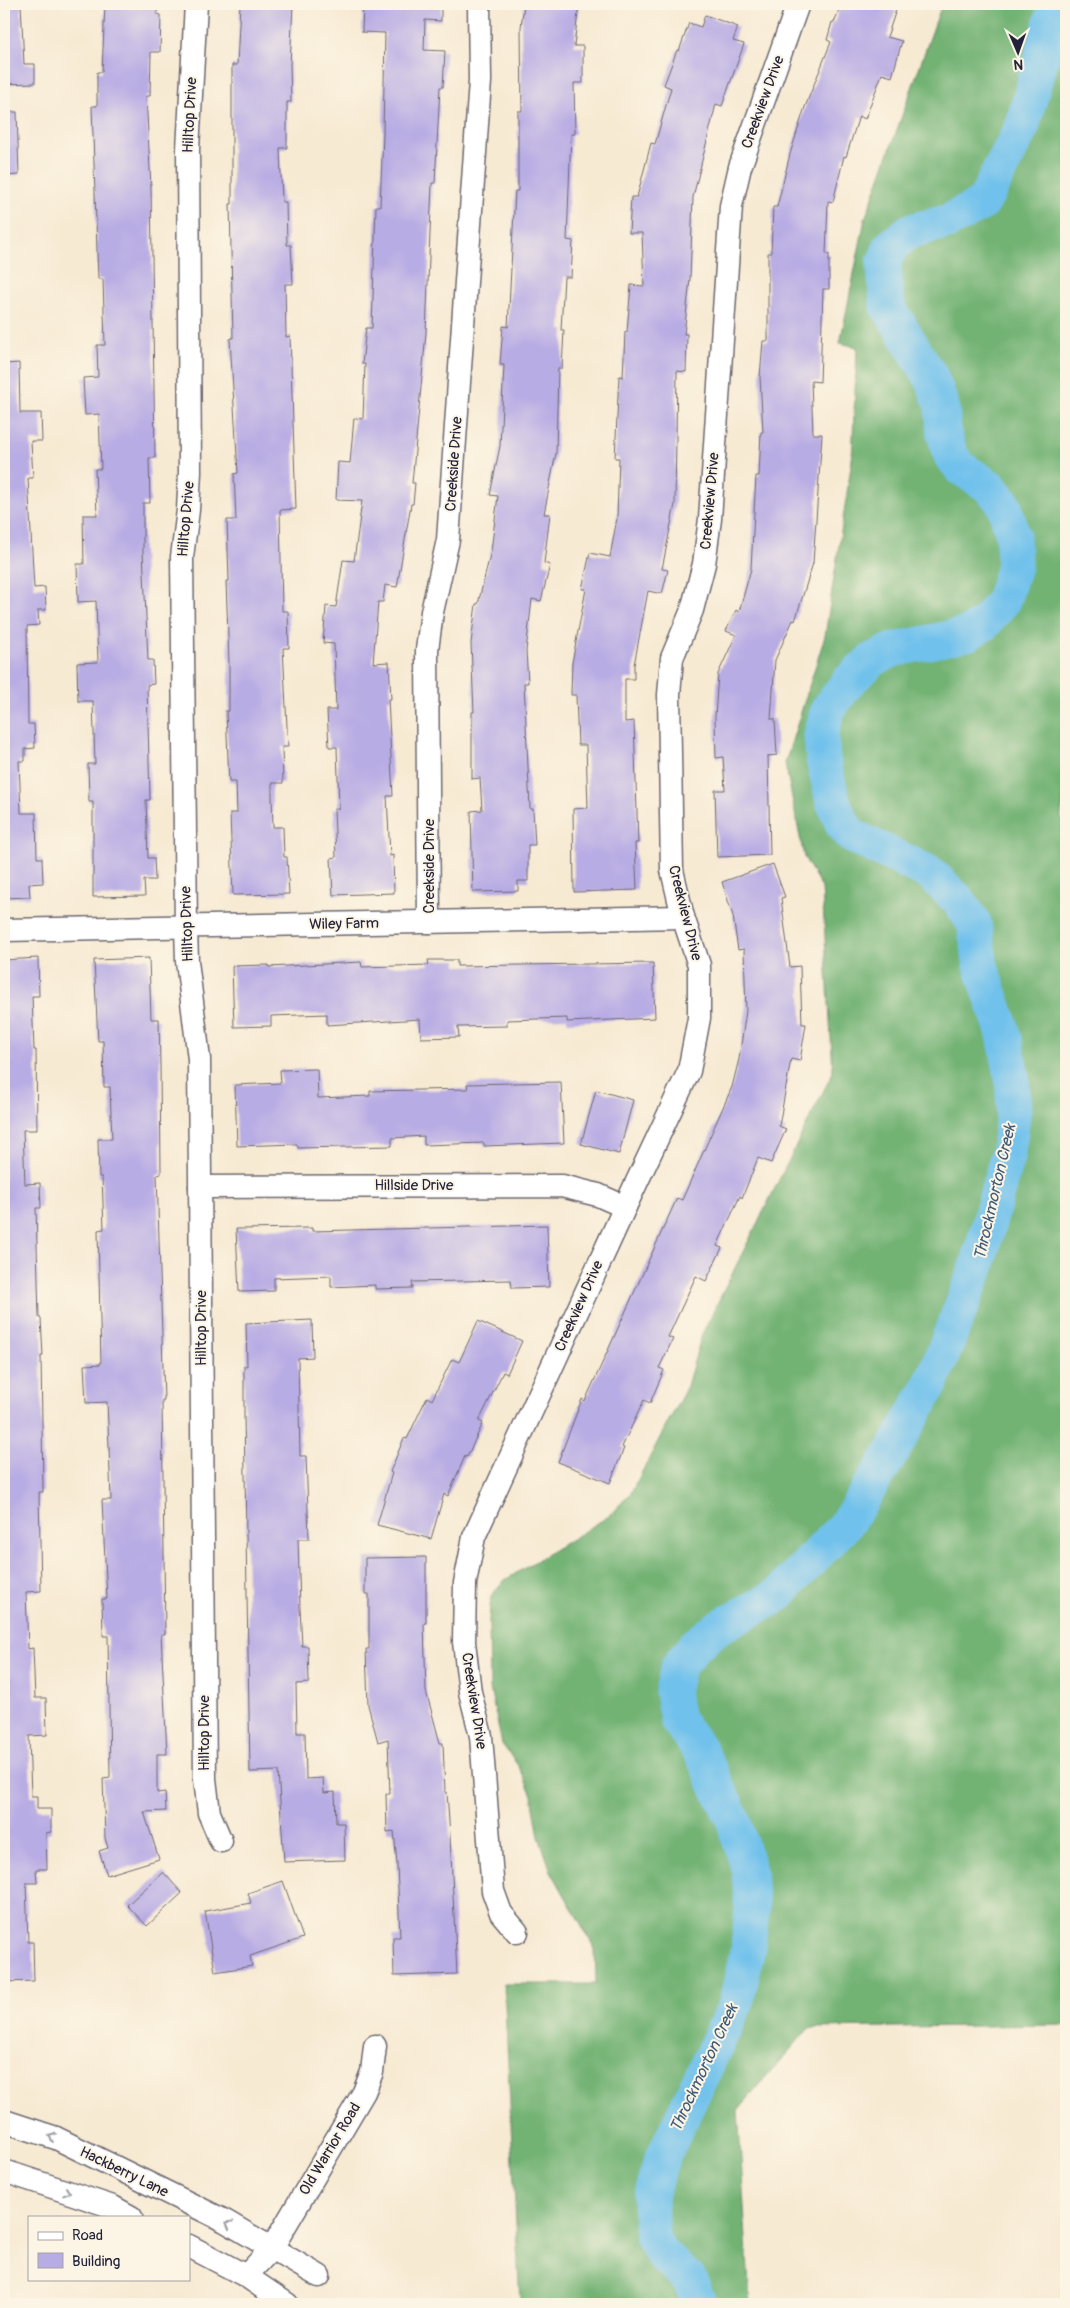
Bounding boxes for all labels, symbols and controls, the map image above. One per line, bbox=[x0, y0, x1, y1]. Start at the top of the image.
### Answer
north arrow bbox=[992, 28, 1042, 78]
street label: Creekview Drive bbox=[737, 52, 789, 151]
text: N bbox=[1013, 56, 1023, 73]
street label: Hilltop Drive bbox=[179, 76, 202, 153]
street label: Creekside Drive bbox=[441, 415, 467, 512]
street label: Creekview Drive bbox=[696, 451, 724, 550]
street label: Hilltop Drive bbox=[173, 480, 199, 558]
street label: Creekside Drive bbox=[420, 818, 439, 913]
street label: Creekview Drive bbox=[664, 863, 706, 963]
street label: Hilltop Drive bbox=[176, 885, 198, 962]
street label: Wiley Farm bbox=[309, 914, 379, 934]
water label: Throckmorton Creek bbox=[970, 1121, 1021, 1262]
street label: Hillside Drive bbox=[375, 1176, 454, 1195]
street label: Creekview Drive bbox=[550, 1257, 608, 1354]
street label: Hilltop Drive bbox=[192, 1289, 211, 1366]
street label: Creekview Drive bbox=[457, 1651, 491, 1751]
street label: Hilltop Drive bbox=[195, 1694, 214, 1771]
water label: Throckmorton Creek bbox=[666, 2000, 743, 2135]
street label: Old Warrior Road bbox=[295, 2099, 365, 2199]
one-way arrow bbox=[48, 2133, 56, 2143]
street label: Hackberry Lane bbox=[77, 2142, 172, 2202]
one-way arrow bbox=[62, 2186, 70, 2196]
legend bbox=[28, 2216, 190, 2280]
one-way arrow bbox=[226, 2220, 235, 2230]
text: Road bbox=[72, 2226, 103, 2245]
text: Building bbox=[72, 2252, 120, 2271]

